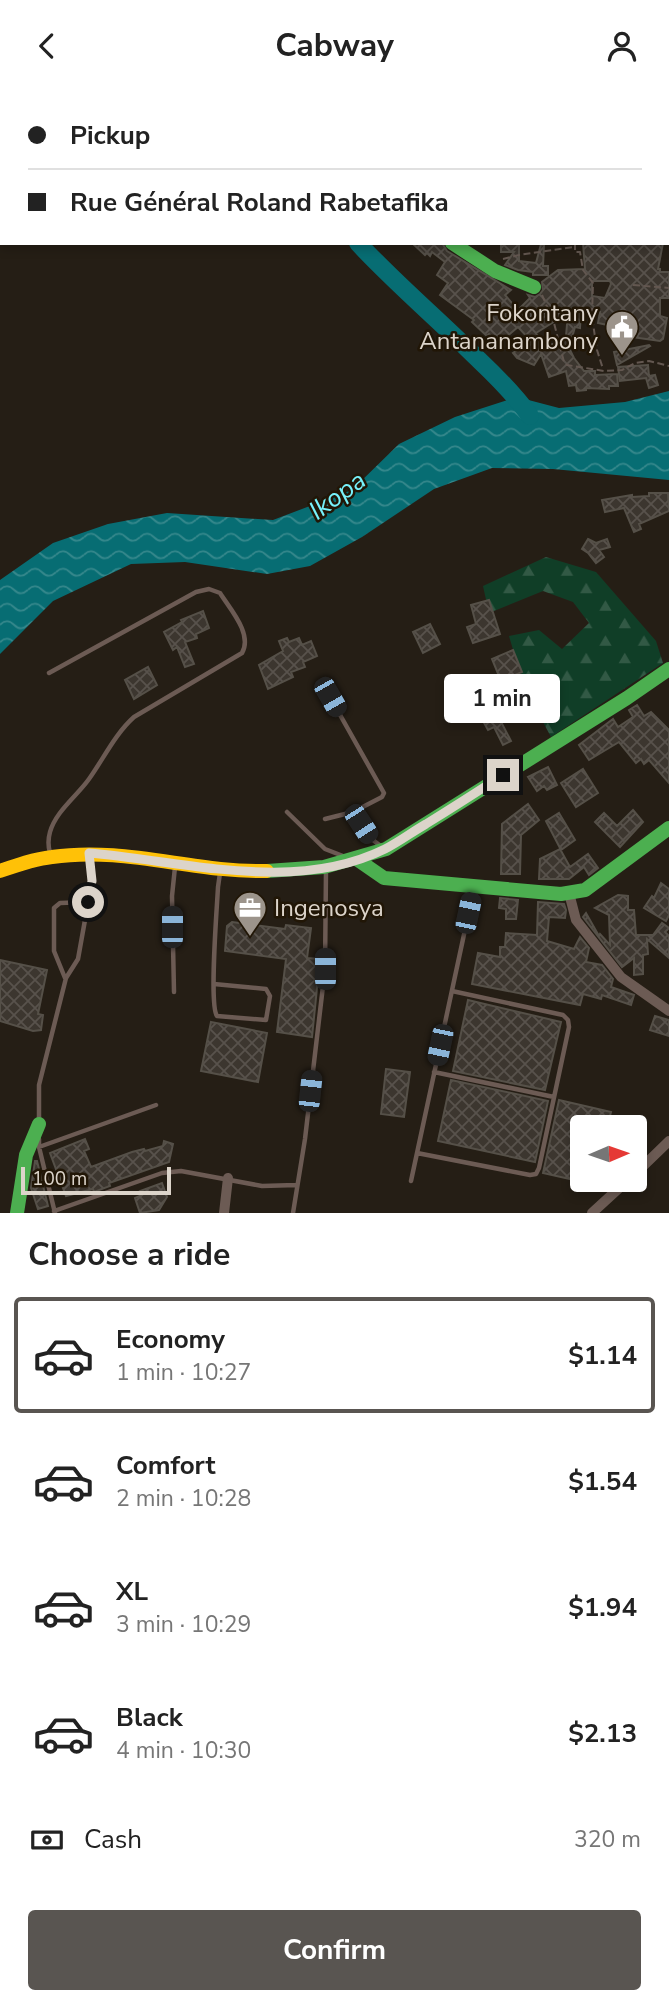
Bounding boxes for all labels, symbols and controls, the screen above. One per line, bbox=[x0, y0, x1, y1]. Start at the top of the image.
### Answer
text: Cabway bbox=[275, 24, 394, 67]
icon: back bbox=[28, 27, 66, 65]
icon: person bbox=[603, 27, 641, 65]
text: Pickup bbox=[70, 118, 150, 153]
text: Rue Général Roland Rabetafika bbox=[70, 185, 449, 220]
place label: Fokontany Antananambony bbox=[419, 297, 599, 357]
public building icon: Fokontany Antananambony bbox=[603, 308, 641, 357]
water label: Ikopa bbox=[302, 463, 373, 528]
callout: 1 min bbox=[445, 673, 561, 723]
car bbox=[311, 674, 350, 720]
text: 1 min bbox=[472, 683, 532, 714]
route end bbox=[487, 759, 519, 791]
car bbox=[341, 801, 382, 847]
route start bbox=[72, 886, 104, 918]
office icon: Ingenosya bbox=[231, 889, 269, 938]
car bbox=[454, 890, 483, 936]
place label: Ingenosya bbox=[274, 892, 384, 924]
car bbox=[162, 906, 183, 948]
car bbox=[315, 948, 336, 990]
car bbox=[426, 1022, 455, 1068]
car bbox=[298, 1069, 323, 1113]
north arrow bbox=[570, 1115, 648, 1192]
map controls bbox=[570, 1115, 647, 1192]
scale bar bbox=[21, 1164, 172, 1196]
text: 100 m bbox=[32, 1166, 87, 1192]
text: Choose a ride bbox=[28, 1233, 230, 1276]
text: Economy bbox=[116, 1322, 225, 1357]
icon: car bbox=[32, 1324, 95, 1387]
text: $1.14 bbox=[568, 1338, 637, 1373]
text: 1 min · 10:27 bbox=[116, 1357, 251, 1388]
text: Comfort bbox=[116, 1448, 216, 1483]
icon: car bbox=[32, 1450, 95, 1513]
text: $1.54 bbox=[568, 1464, 637, 1499]
text: 2 min · 10:28 bbox=[116, 1483, 251, 1514]
text: XL bbox=[116, 1574, 148, 1609]
icon: car bbox=[32, 1576, 95, 1639]
text: $1.94 bbox=[568, 1590, 637, 1625]
text: 3 min · 10:29 bbox=[116, 1609, 251, 1640]
text: Black bbox=[116, 1700, 183, 1735]
icon: car bbox=[32, 1702, 95, 1765]
text: $2.13 bbox=[568, 1716, 637, 1751]
text: 4 min · 10:30 bbox=[116, 1735, 251, 1766]
icon: cash bbox=[28, 1821, 66, 1859]
text: Cash bbox=[84, 1822, 142, 1857]
text: 320 m bbox=[574, 1824, 641, 1855]
button: Confirm bbox=[28, 1910, 641, 1990]

